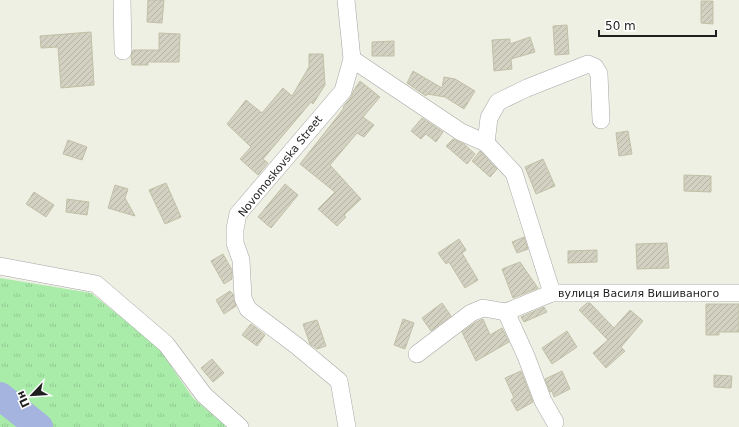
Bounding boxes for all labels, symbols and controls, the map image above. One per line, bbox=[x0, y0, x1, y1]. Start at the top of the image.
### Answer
scale bar bbox=[599, 12, 716, 38]
text: 50 m bbox=[605, 19, 636, 33]
street label: Novomoskovska Street bbox=[236, 113, 326, 219]
street label: вулиця Василя Вишиваного bbox=[558, 287, 719, 300]
north arrow bbox=[12, 375, 52, 415]
text: Пн bbox=[14, 389, 33, 409]

